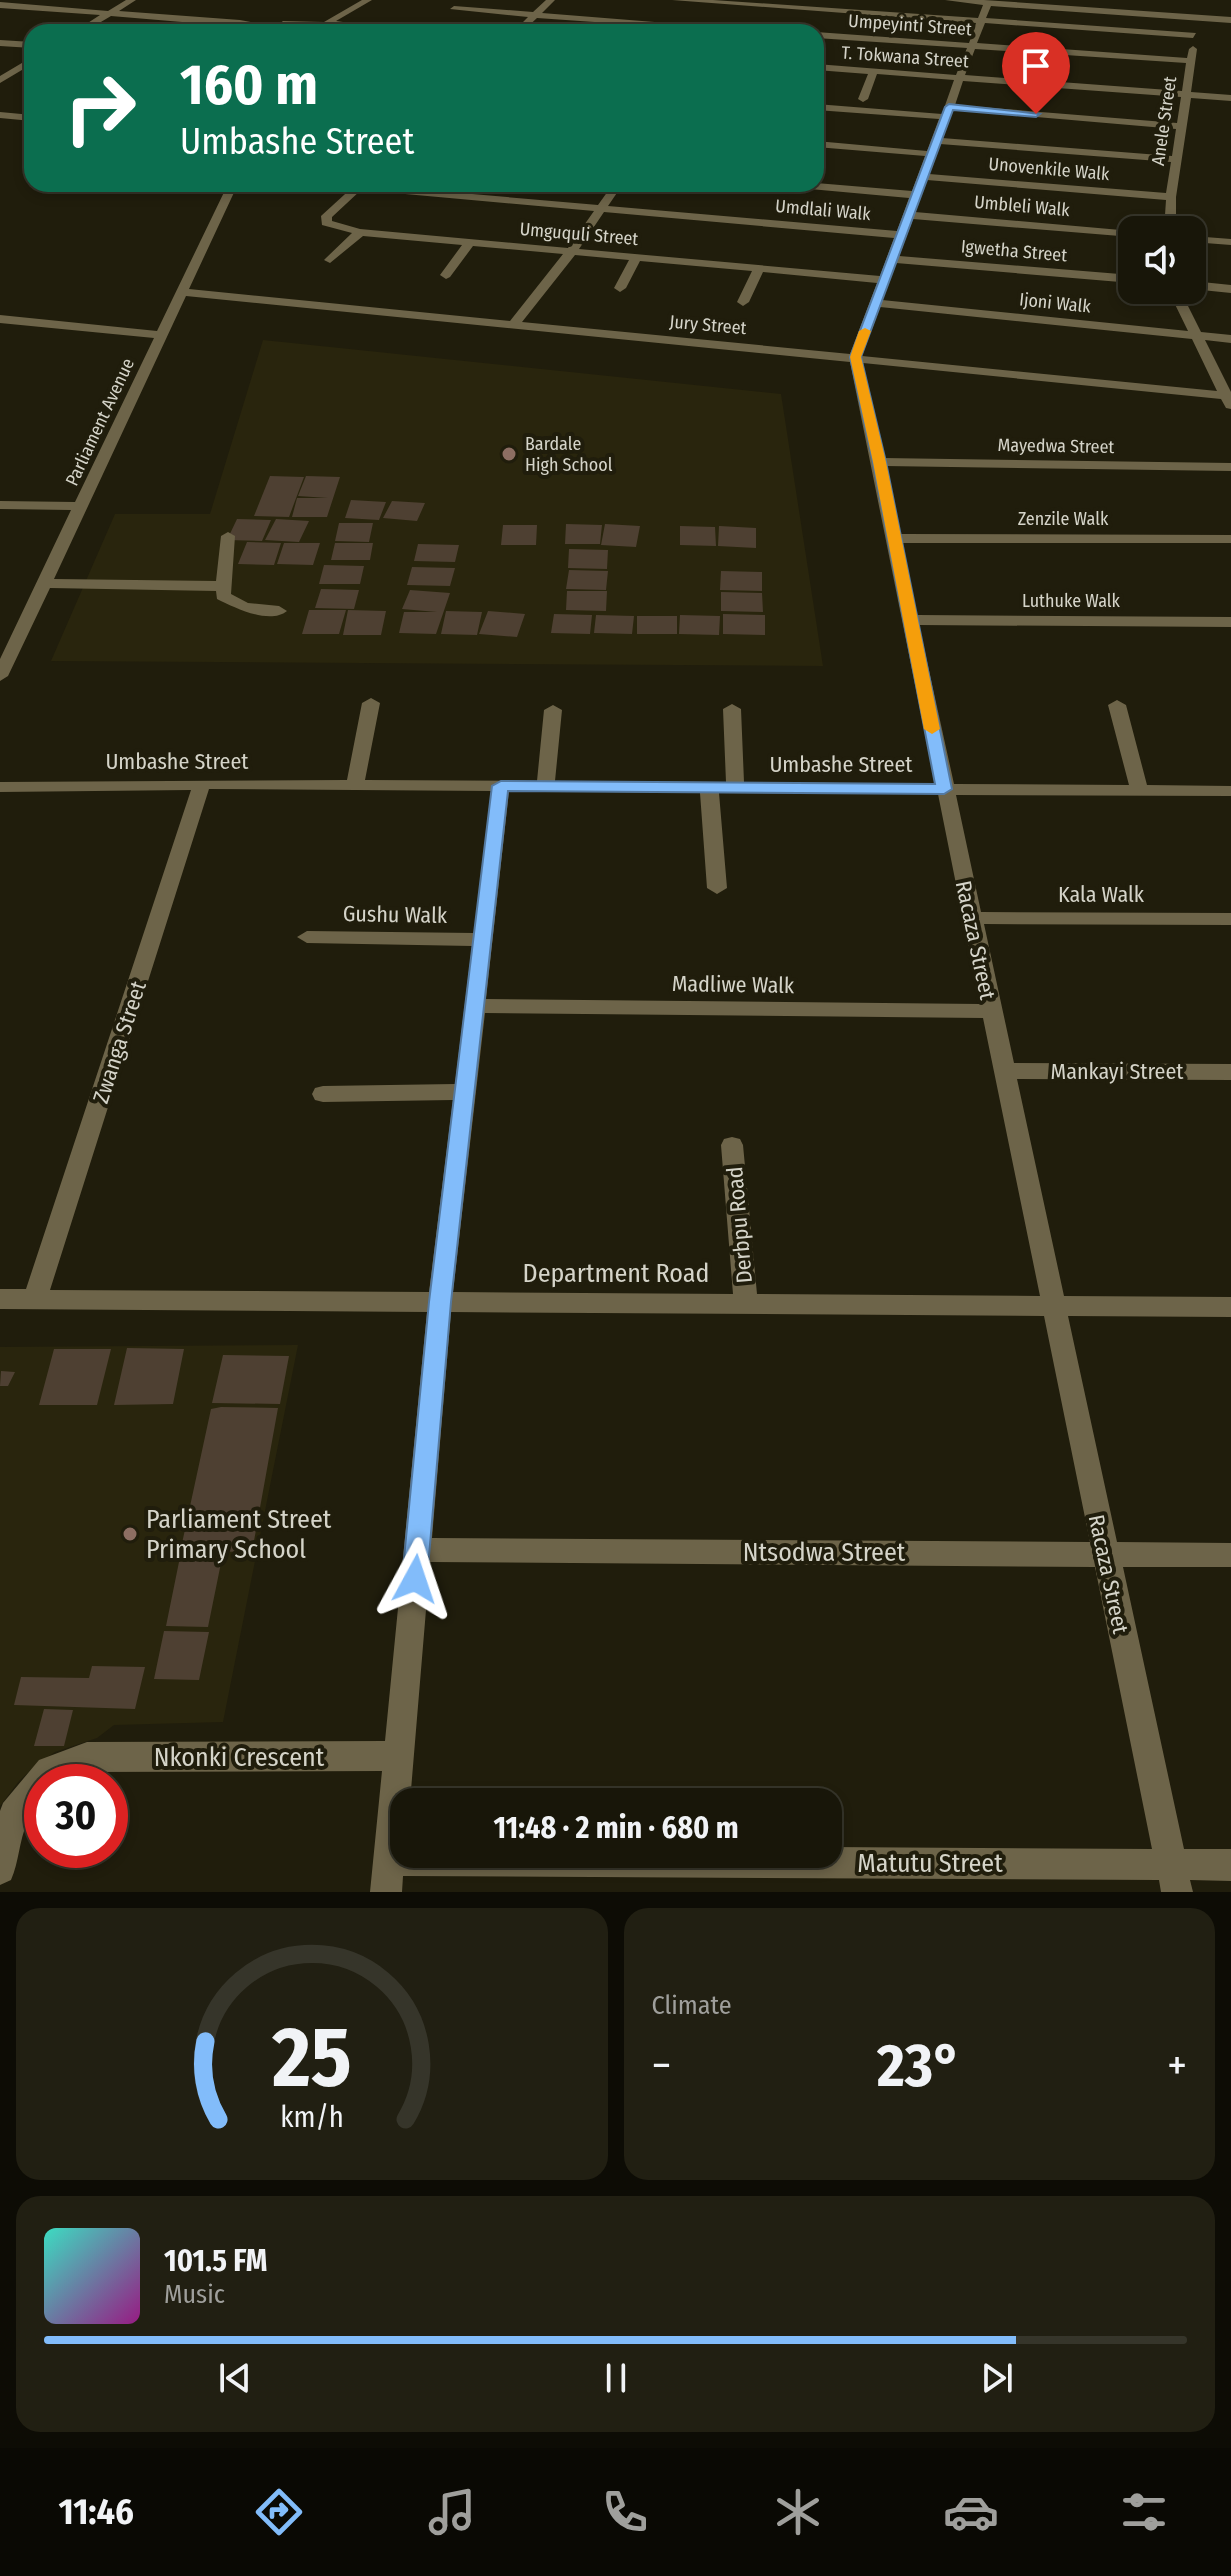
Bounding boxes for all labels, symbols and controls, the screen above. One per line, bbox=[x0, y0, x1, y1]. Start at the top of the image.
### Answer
street label: Umpeyinti Street bbox=[847, 10, 973, 40]
pin bbox=[1002, 32, 1070, 114]
street label: T. Tokwana Street bbox=[841, 42, 970, 72]
icon: arrive bbox=[1014, 44, 1058, 88]
text: 160 m bbox=[180, 52, 318, 119]
icon: right bbox=[48, 56, 152, 160]
street label: Anele Street bbox=[1147, 75, 1181, 167]
text: Umbashe Street bbox=[180, 120, 414, 164]
street label: Unovenkile Walk bbox=[988, 153, 1111, 185]
street label: Umbleli Walk bbox=[973, 191, 1071, 221]
street label: Umdlali Walk bbox=[774, 195, 872, 225]
map controls bbox=[1118, 216, 1206, 304]
button: sound bbox=[1118, 216, 1206, 304]
street label: Umguquli Street bbox=[519, 218, 639, 250]
street label: Igwetha Street bbox=[960, 235, 1068, 267]
street label: Ijoni Walk bbox=[1018, 288, 1092, 318]
street label: Jury Street bbox=[669, 311, 747, 339]
street label: Parliament Avenue bbox=[61, 355, 139, 489]
place label: Bardale High School bbox=[525, 433, 613, 476]
street label: Mayedwa Street bbox=[997, 434, 1115, 458]
marker: Bardale High School bbox=[500, 445, 518, 463]
street label: Zenzile Walk bbox=[1018, 508, 1109, 530]
street label: Luthuke Walk bbox=[1022, 590, 1121, 612]
street label: Umbashe Street bbox=[105, 748, 249, 775]
street label: Umbashe Street bbox=[769, 751, 913, 778]
street label: Racaza Street bbox=[950, 878, 1001, 1003]
street label: Kala Walk bbox=[1058, 881, 1145, 908]
street label: Gushu Walk bbox=[343, 900, 448, 929]
street label: Madliwe Walk bbox=[672, 970, 795, 999]
street label: Zwanga Street bbox=[87, 977, 152, 1107]
street label: Mankayi Street bbox=[1050, 1058, 1184, 1085]
street label: Derbpu Road bbox=[721, 1165, 758, 1284]
street label: Department Road bbox=[523, 1258, 709, 1289]
place label: Parliament Street Primary School bbox=[146, 1504, 332, 1565]
street label: Racaza Street bbox=[1083, 1512, 1134, 1637]
marker: Parliament Street Primary School bbox=[121, 1525, 139, 1543]
position arrow bbox=[373, 1537, 457, 1621]
street label: Ntsodwa Street bbox=[743, 1537, 906, 1568]
street label: Nkonki Crescent bbox=[154, 1742, 325, 1773]
speed limit sign: 30 bbox=[24, 1764, 128, 1868]
text: 11:48 · 2 min · 680 m bbox=[493, 1810, 739, 1846]
street label: Matutu Street bbox=[857, 1848, 1003, 1879]
text: Climate bbox=[652, 1990, 732, 2021]
text: 25 bbox=[271, 2008, 351, 2108]
text: 23° bbox=[877, 2030, 961, 2102]
text: − bbox=[652, 2039, 671, 2092]
text: + bbox=[1167, 2039, 1187, 2092]
text: km/h bbox=[280, 2100, 344, 2135]
text: 101.5 FM bbox=[164, 2243, 267, 2279]
text: Music bbox=[164, 2279, 225, 2310]
icon: previous bbox=[213, 2356, 257, 2400]
icon: pause bbox=[594, 2356, 638, 2400]
icon: next bbox=[975, 2356, 1019, 2400]
icon: directions bbox=[251, 2484, 307, 2540]
icon: music bbox=[424, 2484, 480, 2540]
icon: phone bbox=[597, 2484, 653, 2540]
icon: climate bbox=[770, 2484, 826, 2540]
icon: car bbox=[943, 2484, 999, 2540]
icon: filters bbox=[1116, 2484, 1172, 2540]
text: 11:46 bbox=[59, 2490, 134, 2534]

